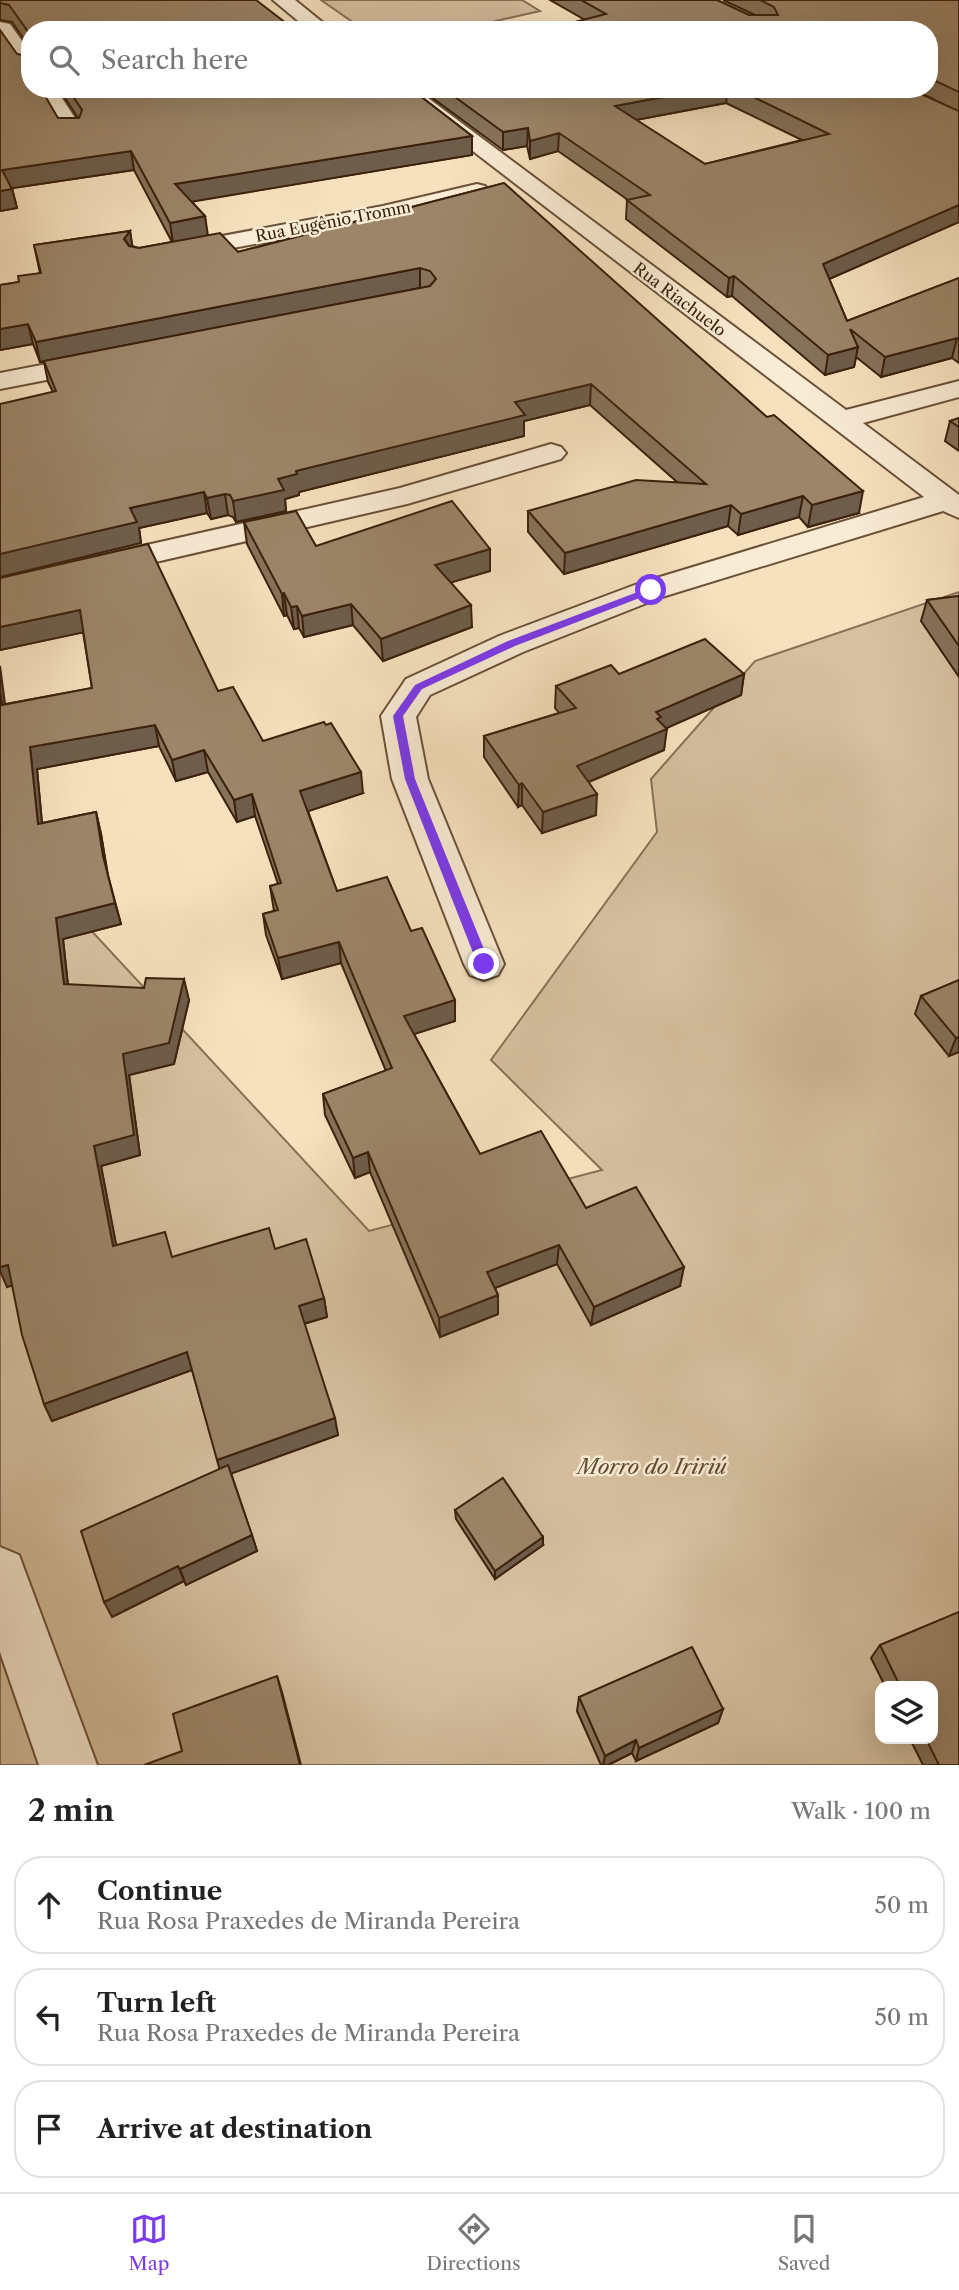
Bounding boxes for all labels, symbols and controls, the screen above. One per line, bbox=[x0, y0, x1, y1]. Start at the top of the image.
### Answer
search box bbox=[21, 21, 938, 98]
icon: search bbox=[45, 41, 83, 79]
text: Search here bbox=[101, 44, 248, 76]
street label: Rua Eugênio Tromm bbox=[254, 196, 413, 246]
street label: Rua Riachuelo bbox=[630, 258, 730, 340]
route start bbox=[635, 574, 666, 605]
route end bbox=[468, 948, 499, 979]
park label: Morro do Iririú bbox=[574, 1454, 727, 1479]
map controls bbox=[875, 1681, 938, 1744]
button: layers bbox=[875, 1681, 938, 1744]
text: 2 min bbox=[28, 1792, 114, 1829]
text: Walk · 100 m bbox=[791, 1797, 931, 1825]
text: Continue bbox=[97, 1875, 222, 1907]
icon: ahead bbox=[30, 1886, 68, 1924]
text: 50 m bbox=[874, 1891, 929, 1919]
text: Rua Rosa Praxedes de Miranda Pereira bbox=[97, 1907, 520, 1935]
text: Turn left bbox=[97, 1987, 216, 2019]
icon: left bbox=[30, 1998, 68, 2036]
text: 50 m bbox=[874, 2003, 929, 2031]
text: Rua Rosa Praxedes de Miranda Pereira bbox=[97, 2019, 520, 2047]
icon: arrive bbox=[30, 2110, 68, 2148]
text: Arrive at destination bbox=[97, 2113, 372, 2145]
tab: Map bbox=[129, 2210, 169, 2275]
tab: Directions bbox=[427, 2210, 520, 2275]
tab: Saved bbox=[778, 2210, 830, 2275]

